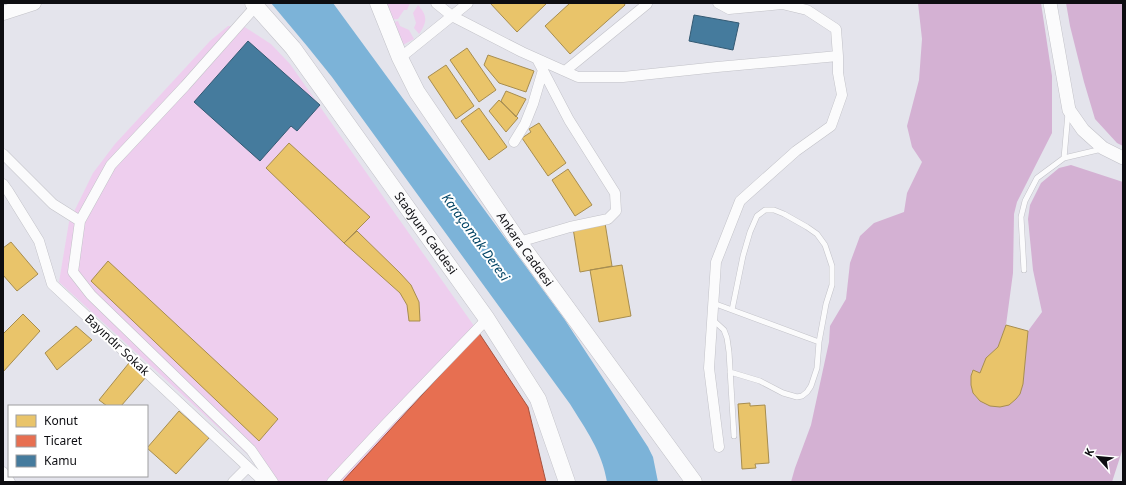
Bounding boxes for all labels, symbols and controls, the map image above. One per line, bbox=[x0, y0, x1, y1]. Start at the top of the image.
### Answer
street label: Stadyum Caddesi bbox=[391, 188, 461, 278]
water label: Karaçomak Deresi bbox=[438, 190, 514, 285]
street label: Ankara Caddesi bbox=[493, 208, 558, 290]
street label: Bayındır Sokak bbox=[81, 310, 154, 380]
legend bbox=[8, 405, 148, 477]
text: Konut bbox=[44, 412, 79, 429]
text: Ticaret bbox=[44, 432, 83, 449]
north arrow bbox=[1078, 437, 1118, 477]
text: K bbox=[1080, 445, 1097, 459]
text: Kamu bbox=[44, 452, 77, 469]

